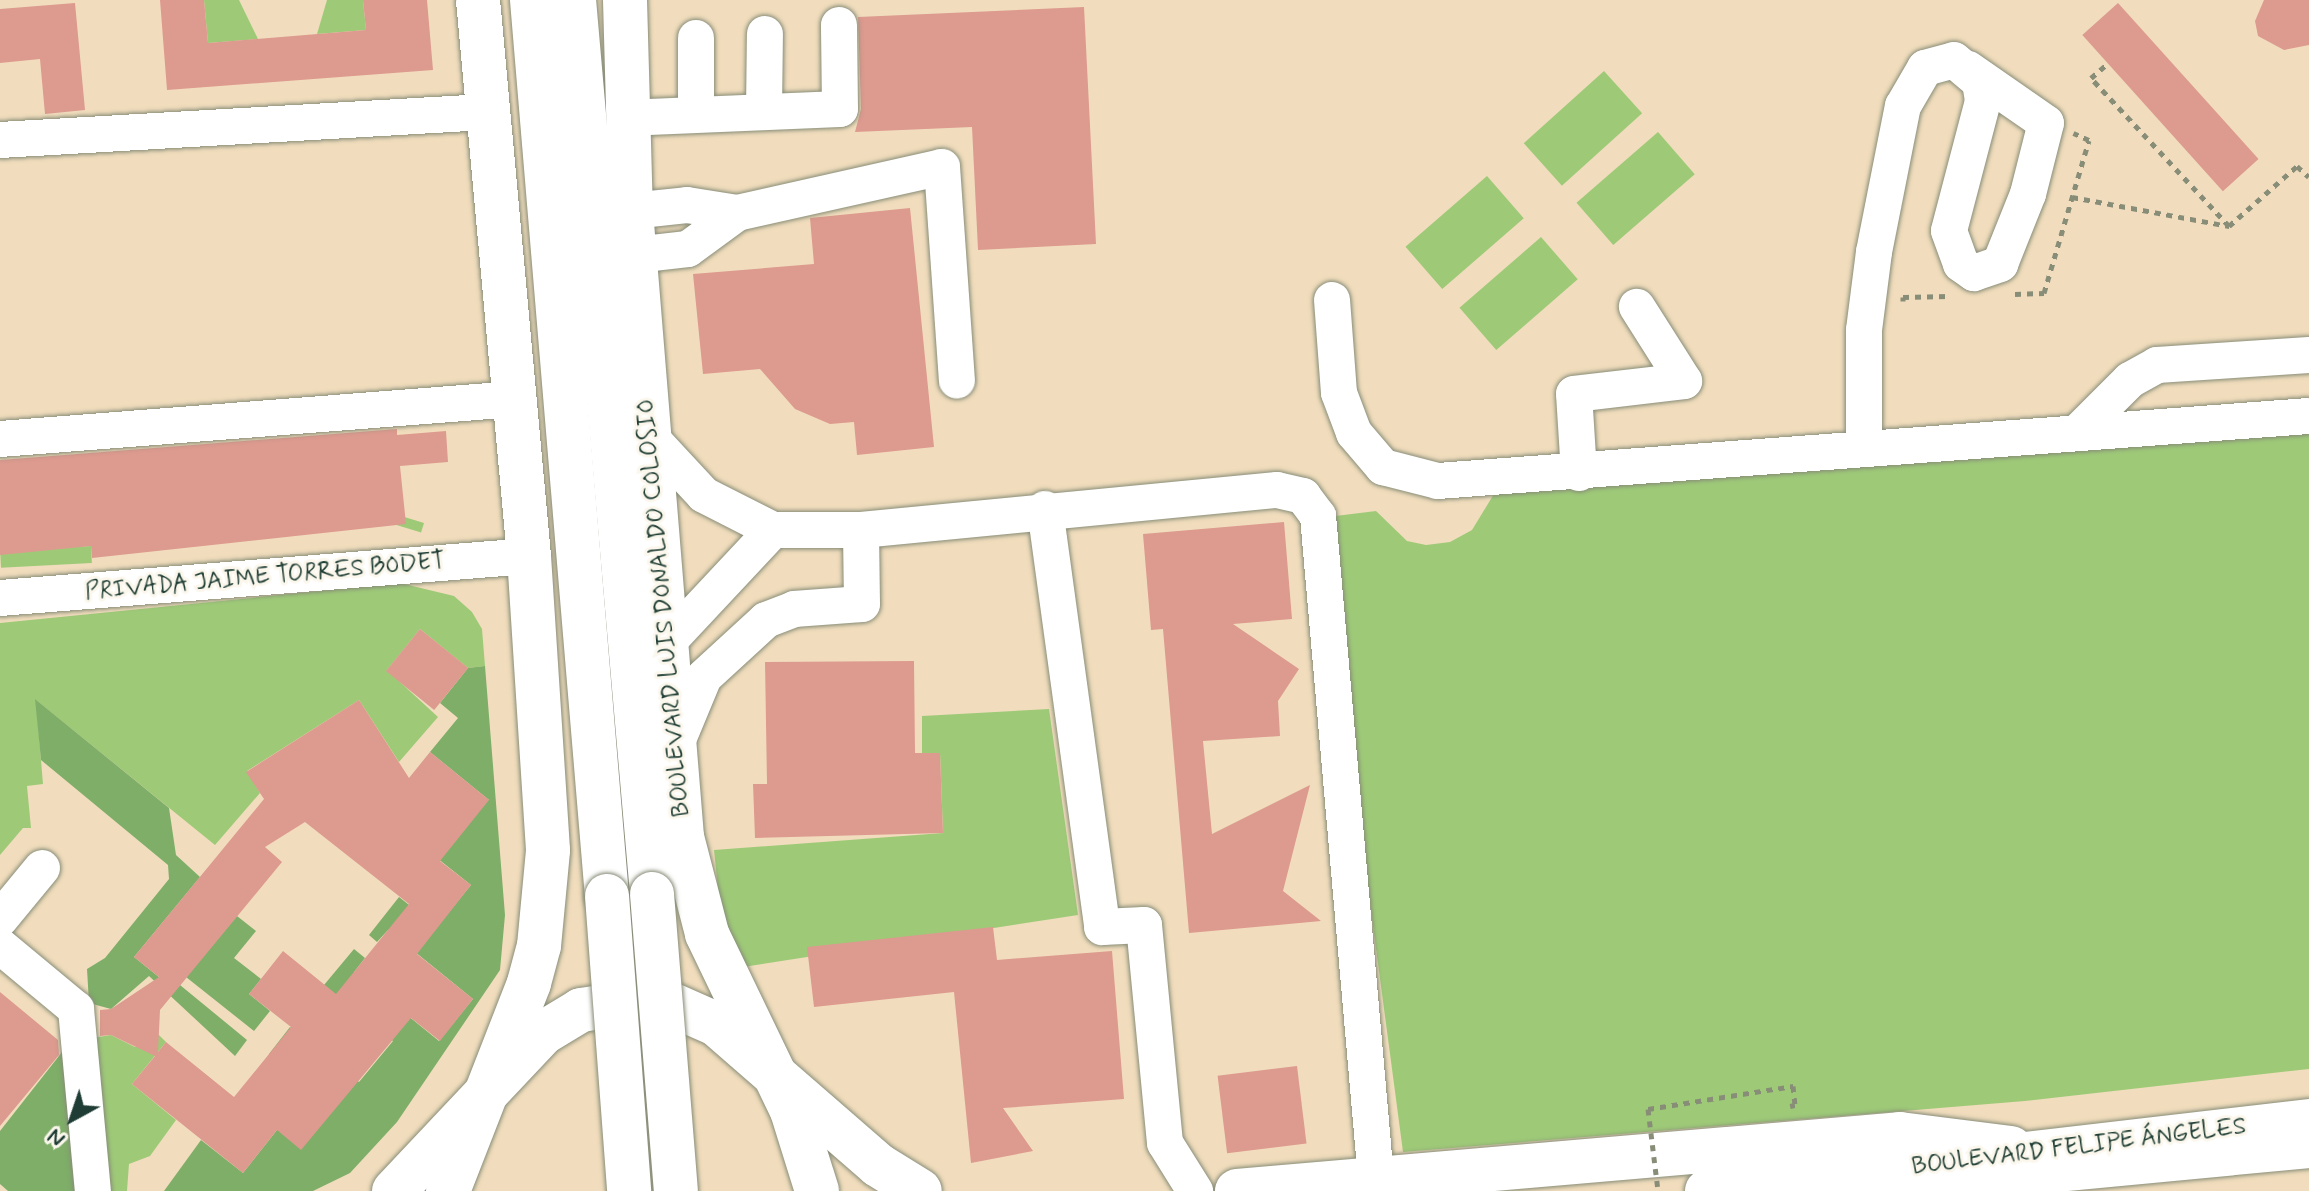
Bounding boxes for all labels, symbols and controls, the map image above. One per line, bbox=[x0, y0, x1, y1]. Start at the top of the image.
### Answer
street label: BOULEVARD LUIS DONALDO COLOSIO bbox=[631, 399, 697, 817]
street label: PRIVADA JAIME TORRES BODET bbox=[79, 546, 451, 608]
north arrow bbox=[32, 1079, 112, 1159]
street label: BOULEVARD FELIPE ÁNGELES bbox=[1911, 1112, 2247, 1182]
text: N bbox=[42, 1122, 71, 1153]

